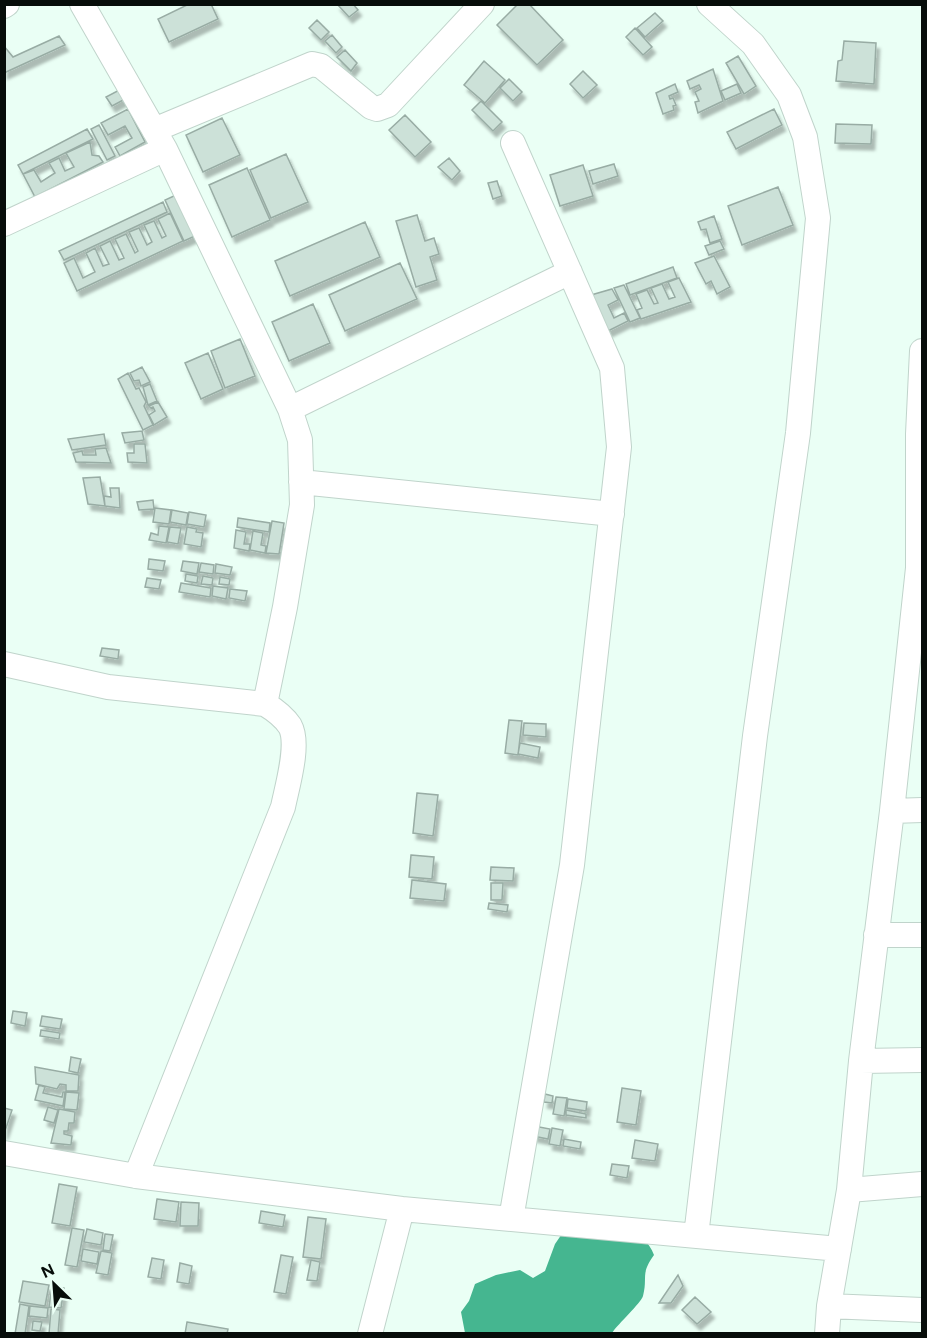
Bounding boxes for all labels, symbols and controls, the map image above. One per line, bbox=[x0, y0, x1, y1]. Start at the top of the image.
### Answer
north arrow bbox=[24, 1254, 84, 1314]
text: N bbox=[38, 1260, 57, 1282]

